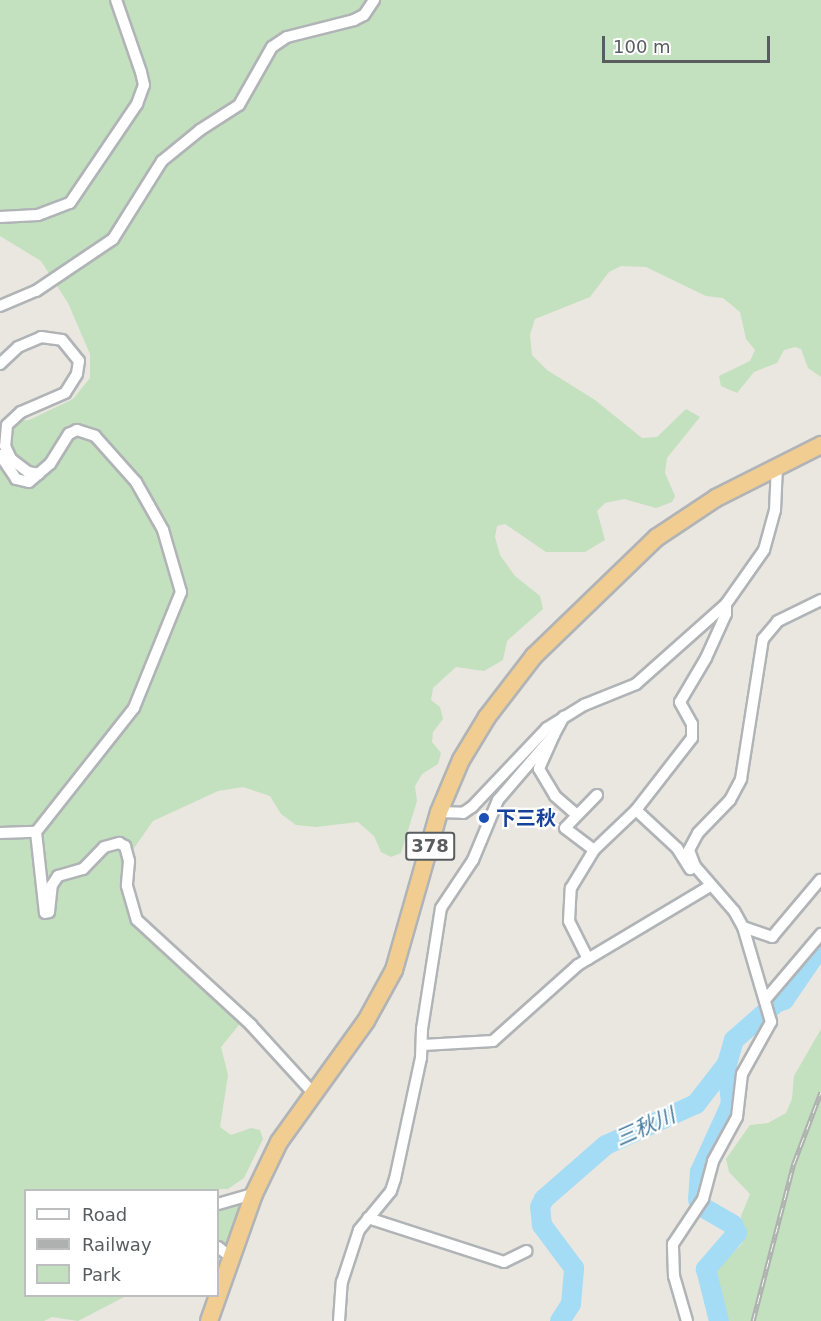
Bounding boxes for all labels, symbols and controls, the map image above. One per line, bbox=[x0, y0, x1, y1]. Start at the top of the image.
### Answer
scale bar bbox=[605, 24, 773, 62]
text: 100 m bbox=[613, 36, 671, 57]
place label: 下三秋 bbox=[496, 806, 556, 830]
marker: 下三秋 bbox=[477, 811, 491, 825]
road number: 378 bbox=[404, 831, 456, 861]
water label: 三秋川 bbox=[611, 1103, 679, 1151]
legend bbox=[24, 1189, 219, 1297]
text: Road bbox=[82, 1204, 127, 1225]
text: Railway bbox=[82, 1234, 152, 1255]
text: Park bbox=[82, 1264, 121, 1285]

